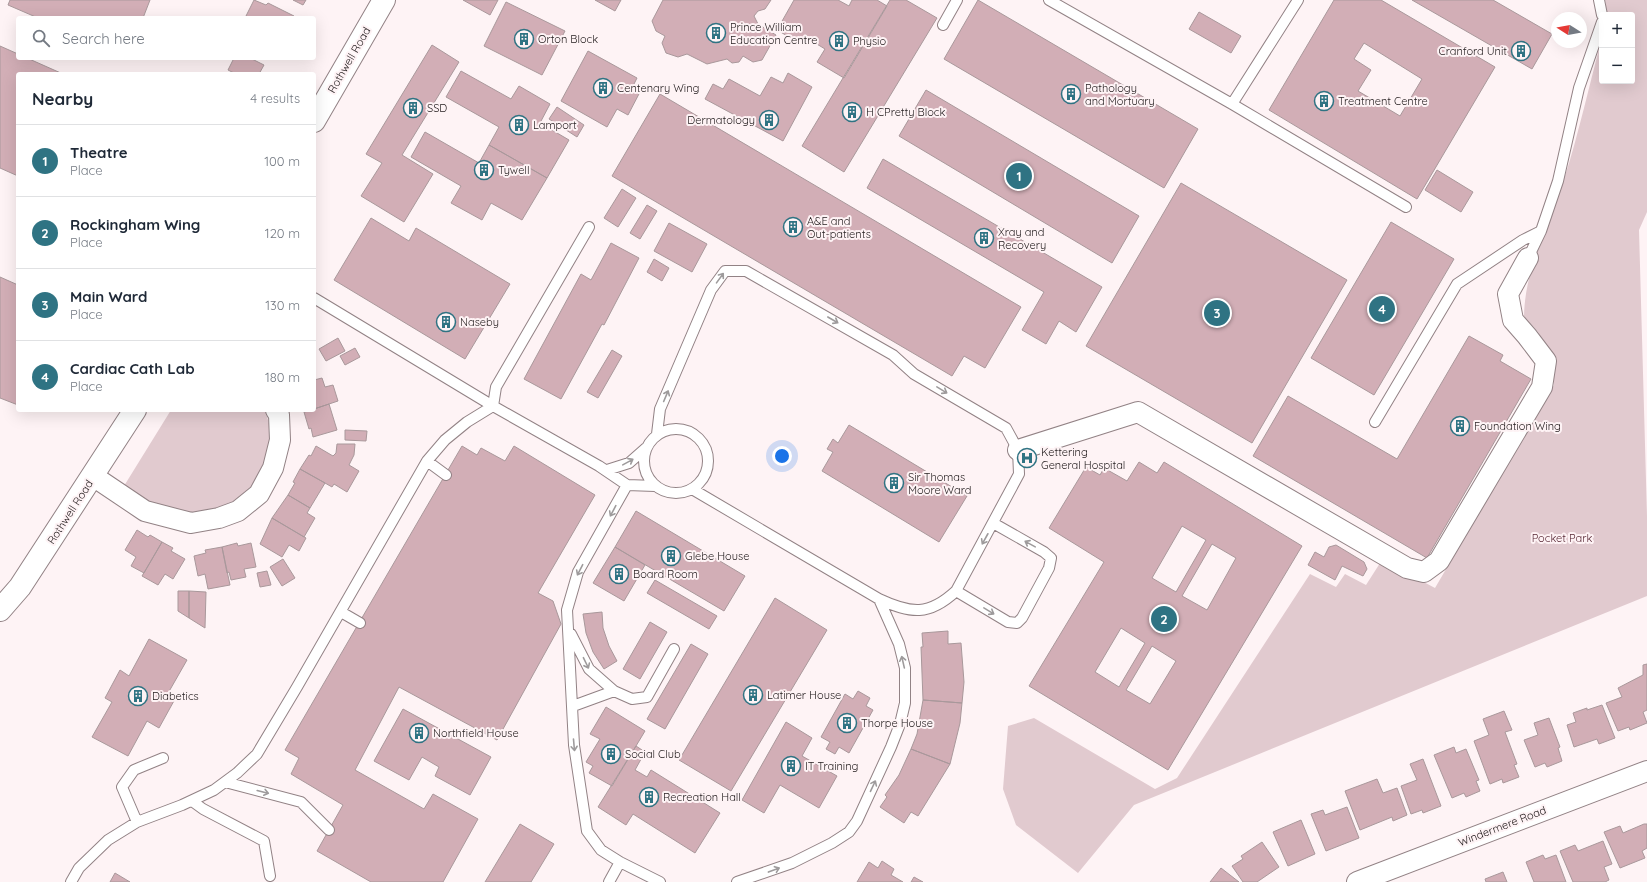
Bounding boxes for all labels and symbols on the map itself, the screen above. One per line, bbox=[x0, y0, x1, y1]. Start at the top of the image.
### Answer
north arrow bbox=[1551, 12, 1587, 48]
place label: Prince William Education Centre bbox=[730, 20, 817, 47]
building icon: Prince William Education Centre bbox=[705, 22, 727, 44]
street label: Rothwell Road bbox=[324, 25, 374, 95]
building icon: Orton Block bbox=[513, 28, 535, 50]
building icon: Physio bbox=[828, 30, 850, 52]
place label: Orton Block bbox=[538, 32, 598, 46]
place label: Physio bbox=[853, 34, 886, 48]
building icon: Cranford Unit bbox=[1510, 40, 1532, 62]
place label: Cranford Unit bbox=[1439, 44, 1507, 58]
building icon: Centenary Wing bbox=[592, 77, 614, 99]
place label: Centenary Wing bbox=[617, 81, 699, 95]
place label: Pathology and Mortuary bbox=[1085, 81, 1155, 108]
building icon: Pathology and Mortuary bbox=[1060, 83, 1082, 105]
building icon: Treatment Centre bbox=[1313, 90, 1335, 112]
place label: Treatment Centre bbox=[1338, 94, 1428, 108]
building icon: SSD bbox=[402, 97, 424, 119]
place label: SSD bbox=[427, 101, 447, 115]
building icon: H CPretty Block bbox=[841, 101, 863, 123]
place label: H CPretty Block bbox=[866, 105, 945, 119]
building icon: Dermatology bbox=[758, 109, 780, 131]
place label: Dermatology bbox=[687, 113, 755, 127]
building icon: Lamport bbox=[508, 114, 530, 136]
place label: Lamport bbox=[533, 118, 577, 132]
building icon: Tywell bbox=[473, 159, 495, 181]
pin: 1 bbox=[1006, 161, 1032, 191]
place label: Tywell bbox=[498, 163, 529, 177]
place label: A&E and Out-patients bbox=[807, 214, 871, 241]
building icon: A&E and Out-patients bbox=[782, 216, 804, 238]
place label: Xray and Recovery bbox=[998, 225, 1046, 252]
building icon: Xray and Recovery bbox=[973, 227, 995, 249]
one-way arrow bbox=[715, 273, 724, 284]
pin: 4 bbox=[1369, 294, 1395, 324]
pin: 3 bbox=[1204, 298, 1230, 328]
building icon: Naseby bbox=[435, 311, 457, 333]
place label: Naseby bbox=[460, 315, 499, 329]
one-way arrow bbox=[827, 317, 839, 325]
one-way arrow bbox=[936, 387, 948, 395]
one-way arrow bbox=[663, 391, 670, 403]
building icon: Foundation Wing bbox=[1449, 415, 1471, 437]
place label: Foundation Wing bbox=[1474, 419, 1561, 433]
place label: Kettering General Hospital bbox=[1041, 445, 1125, 472]
your location bbox=[772, 446, 792, 466]
hospital icon: Kettering General Hospital bbox=[1016, 447, 1038, 469]
one-way arrow bbox=[622, 458, 634, 465]
place label: Sir Thomas Moore Ward bbox=[908, 470, 971, 497]
building icon: Sir Thomas Moore Ward bbox=[883, 472, 905, 494]
street label: Rothwell Road bbox=[44, 477, 96, 547]
one-way arrow bbox=[609, 504, 617, 516]
park label: Pocket Park bbox=[1532, 531, 1592, 545]
one-way arrow bbox=[980, 533, 988, 545]
one-way arrow bbox=[1024, 539, 1036, 547]
building icon: Glebe House bbox=[660, 545, 682, 567]
place label: Glebe House bbox=[685, 549, 749, 563]
building icon: Board Room bbox=[608, 563, 630, 585]
one-way arrow bbox=[576, 564, 583, 576]
place label: Board Room bbox=[633, 567, 698, 581]
pin: 2 bbox=[1151, 604, 1177, 634]
one-way arrow bbox=[983, 607, 994, 615]
one-way arrow bbox=[899, 656, 907, 669]
one-way arrow bbox=[583, 657, 590, 669]
building icon: Latimer House bbox=[742, 684, 764, 706]
building icon: Diabetics bbox=[127, 685, 149, 707]
place label: Latimer House bbox=[767, 688, 841, 702]
place label: Diabetics bbox=[152, 689, 199, 703]
building icon: Thorpe House bbox=[836, 712, 858, 734]
place label: Thorpe House bbox=[861, 716, 933, 730]
building icon: Northfield House bbox=[408, 722, 430, 744]
place label: Northfield House bbox=[433, 726, 519, 740]
one-way arrow bbox=[571, 738, 578, 751]
building icon: Social Club bbox=[600, 743, 622, 765]
place label: Social Club bbox=[625, 747, 681, 761]
building icon: IT Training bbox=[780, 755, 802, 777]
place label: IT Training bbox=[805, 759, 858, 773]
one-way arrow bbox=[870, 780, 877, 792]
building icon: Recreation Hall bbox=[638, 786, 660, 808]
one-way arrow bbox=[256, 788, 269, 796]
place label: Recreation Hall bbox=[663, 790, 741, 804]
street label: Windermere Road bbox=[1456, 803, 1548, 849]
one-way arrow bbox=[768, 865, 780, 873]

